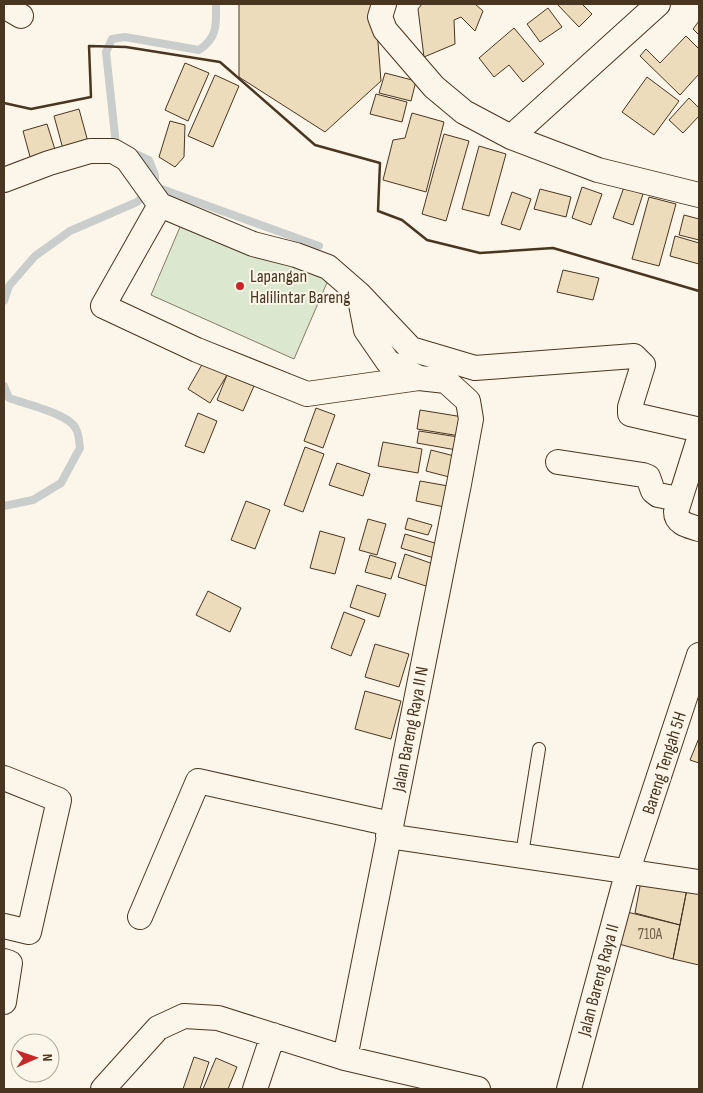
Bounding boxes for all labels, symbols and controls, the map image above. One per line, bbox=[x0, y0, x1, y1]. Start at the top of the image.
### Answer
place label: Lapangan Halilintar Bareng bbox=[250, 266, 350, 308]
marker: Lapangan Halilintar Bareng bbox=[234, 280, 246, 292]
street label: Jalan Bareng Raya II N bbox=[388, 665, 433, 794]
street label: Bareng Tengah 5H bbox=[638, 709, 691, 817]
street label: Jalan Bareng Raya II bbox=[573, 922, 624, 1039]
house number: 710A bbox=[638, 925, 663, 944]
north arrow bbox=[10, 1033, 60, 1083]
text: N bbox=[39, 1054, 56, 1062]

